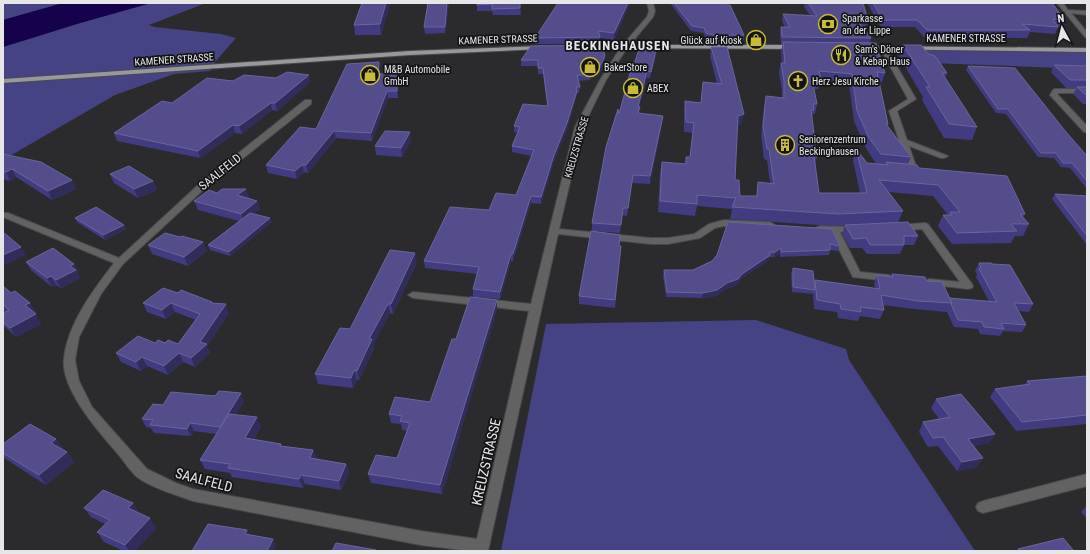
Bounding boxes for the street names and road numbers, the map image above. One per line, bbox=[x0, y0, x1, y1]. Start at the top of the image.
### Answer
street label: KAMENER STRASSE bbox=[458, 33, 538, 46]
street label: KAMENER STRASSE bbox=[926, 33, 1006, 44]
street label: KAMENER STRASSE bbox=[134, 51, 214, 68]
street label: KREUZSTRASSE bbox=[562, 115, 591, 179]
street label: SAALFELD bbox=[196, 151, 244, 193]
street label: KREUZSTRASSE bbox=[468, 417, 504, 507]
street label: SAALFELD bbox=[174, 465, 234, 495]

